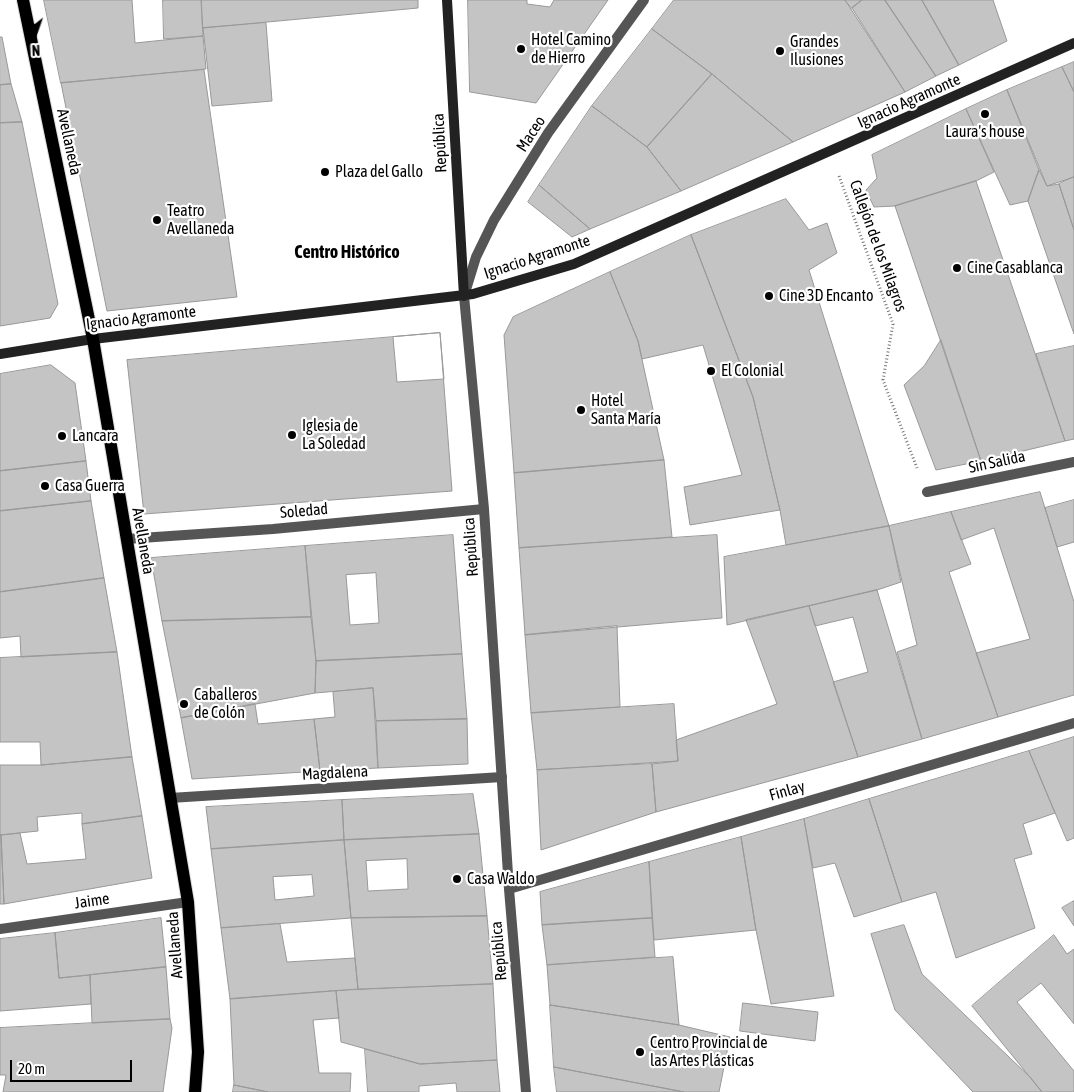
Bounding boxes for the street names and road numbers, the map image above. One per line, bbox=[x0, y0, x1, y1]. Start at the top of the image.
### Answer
street label: Ignacio Agramonte bbox=[855, 70, 963, 132]
street label: Avellaneda bbox=[53, 107, 85, 177]
street label: República bbox=[429, 113, 451, 173]
street label: Maceo bbox=[512, 113, 550, 155]
street label: Callejón de los Milagros bbox=[845, 178, 911, 314]
street label: Ignacio Agramonte bbox=[481, 231, 593, 283]
street label: Ignacio Agramonte bbox=[85, 302, 197, 334]
street label: Sin Salida bbox=[967, 447, 1027, 477]
street label: Soledad bbox=[279, 499, 329, 523]
street label: Avellaneda bbox=[128, 506, 158, 576]
street label: República bbox=[459, 517, 483, 577]
street label: Magdalena bbox=[301, 762, 369, 784]
street label: Finlay bbox=[767, 777, 807, 805]
street label: Jaime bbox=[73, 889, 111, 913]
street label: Avellaneda bbox=[163, 911, 187, 979]
street label: República bbox=[487, 921, 511, 981]

